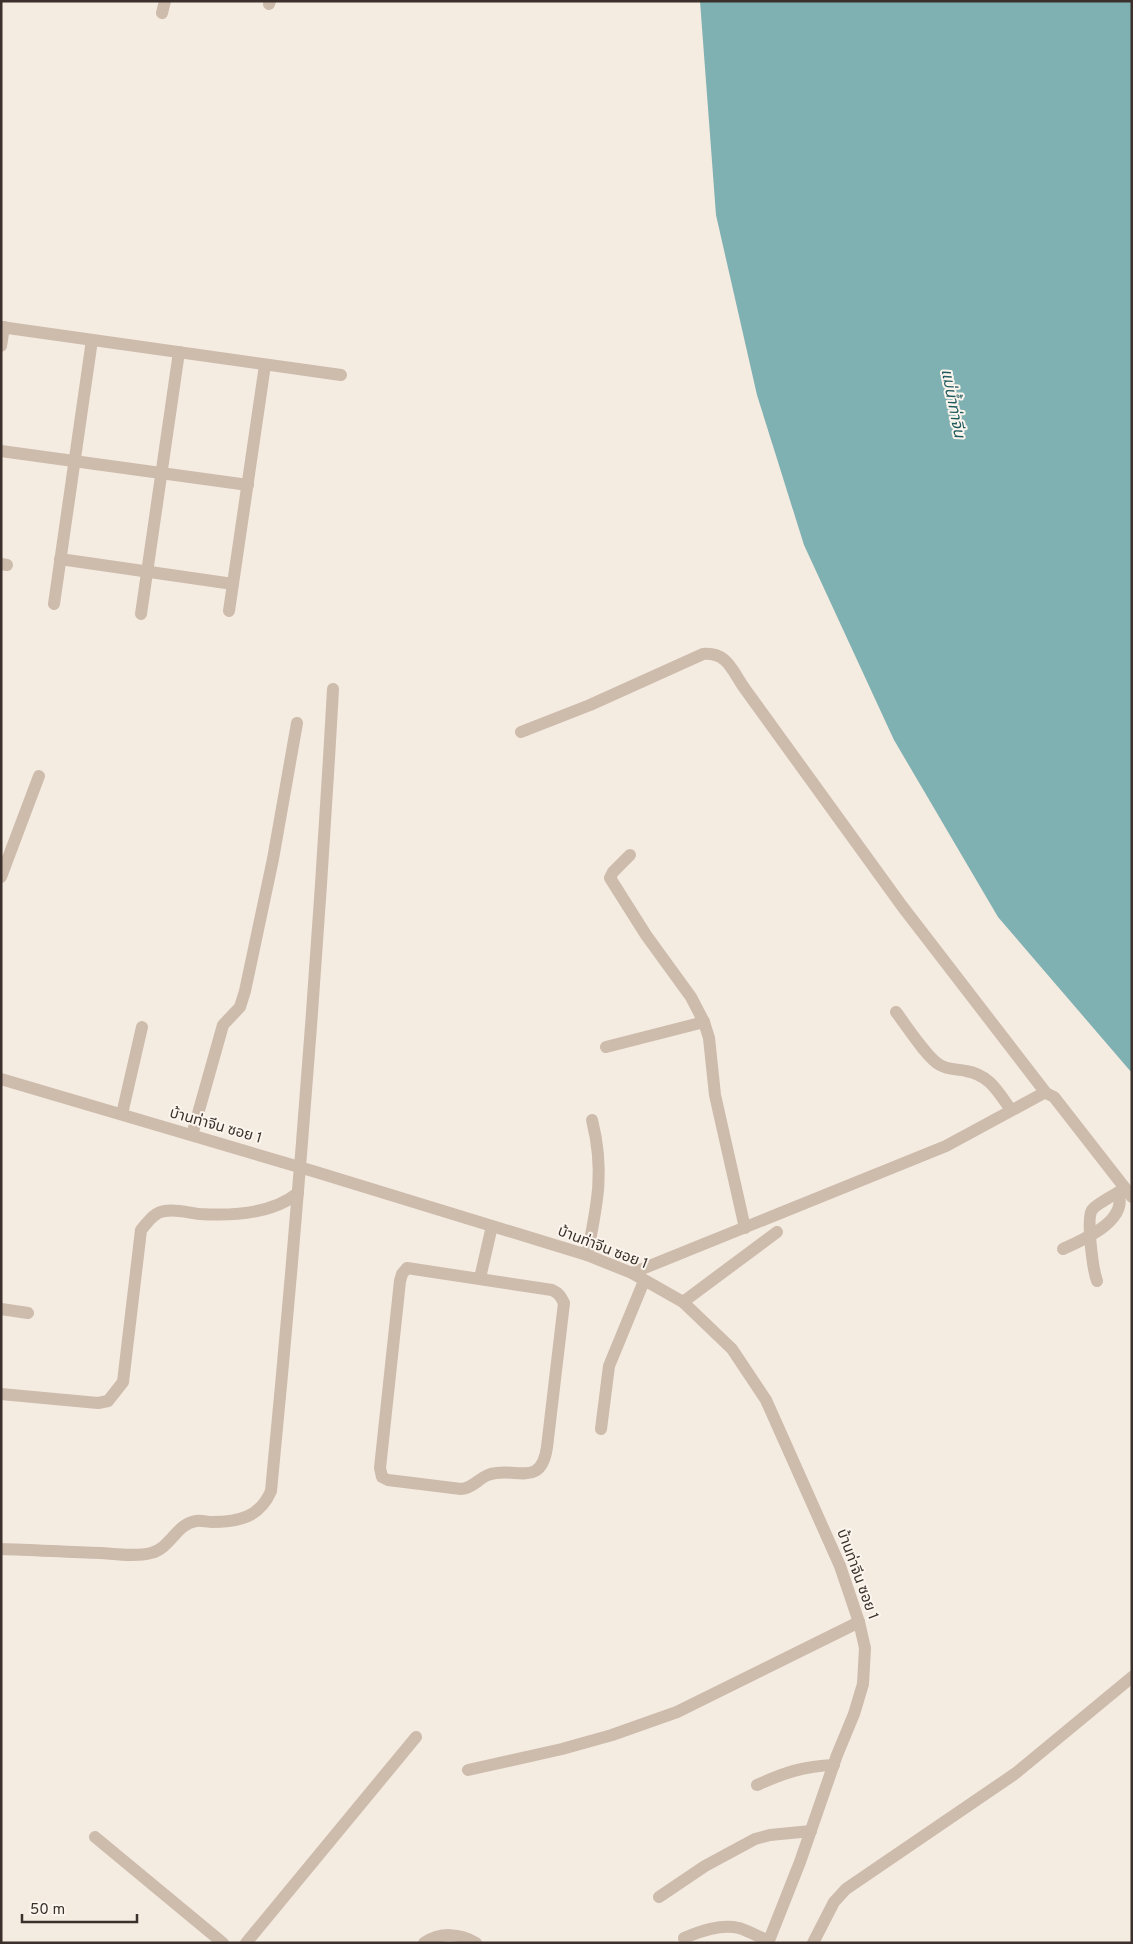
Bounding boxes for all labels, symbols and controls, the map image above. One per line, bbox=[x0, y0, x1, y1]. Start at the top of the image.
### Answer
water label: แม่น้ำท่าจีน bbox=[936, 367, 972, 441]
street label: บ้านท่าจีน ซอย 1 bbox=[167, 1103, 264, 1149]
street label: บ้านท่าจีน ซอย 1 bbox=[555, 1222, 651, 1274]
street label: บ้านท่าจีน ซอย 1 bbox=[831, 1526, 883, 1623]
scale bar bbox=[22, 1892, 138, 1924]
text: 50 m bbox=[30, 1901, 65, 1920]

